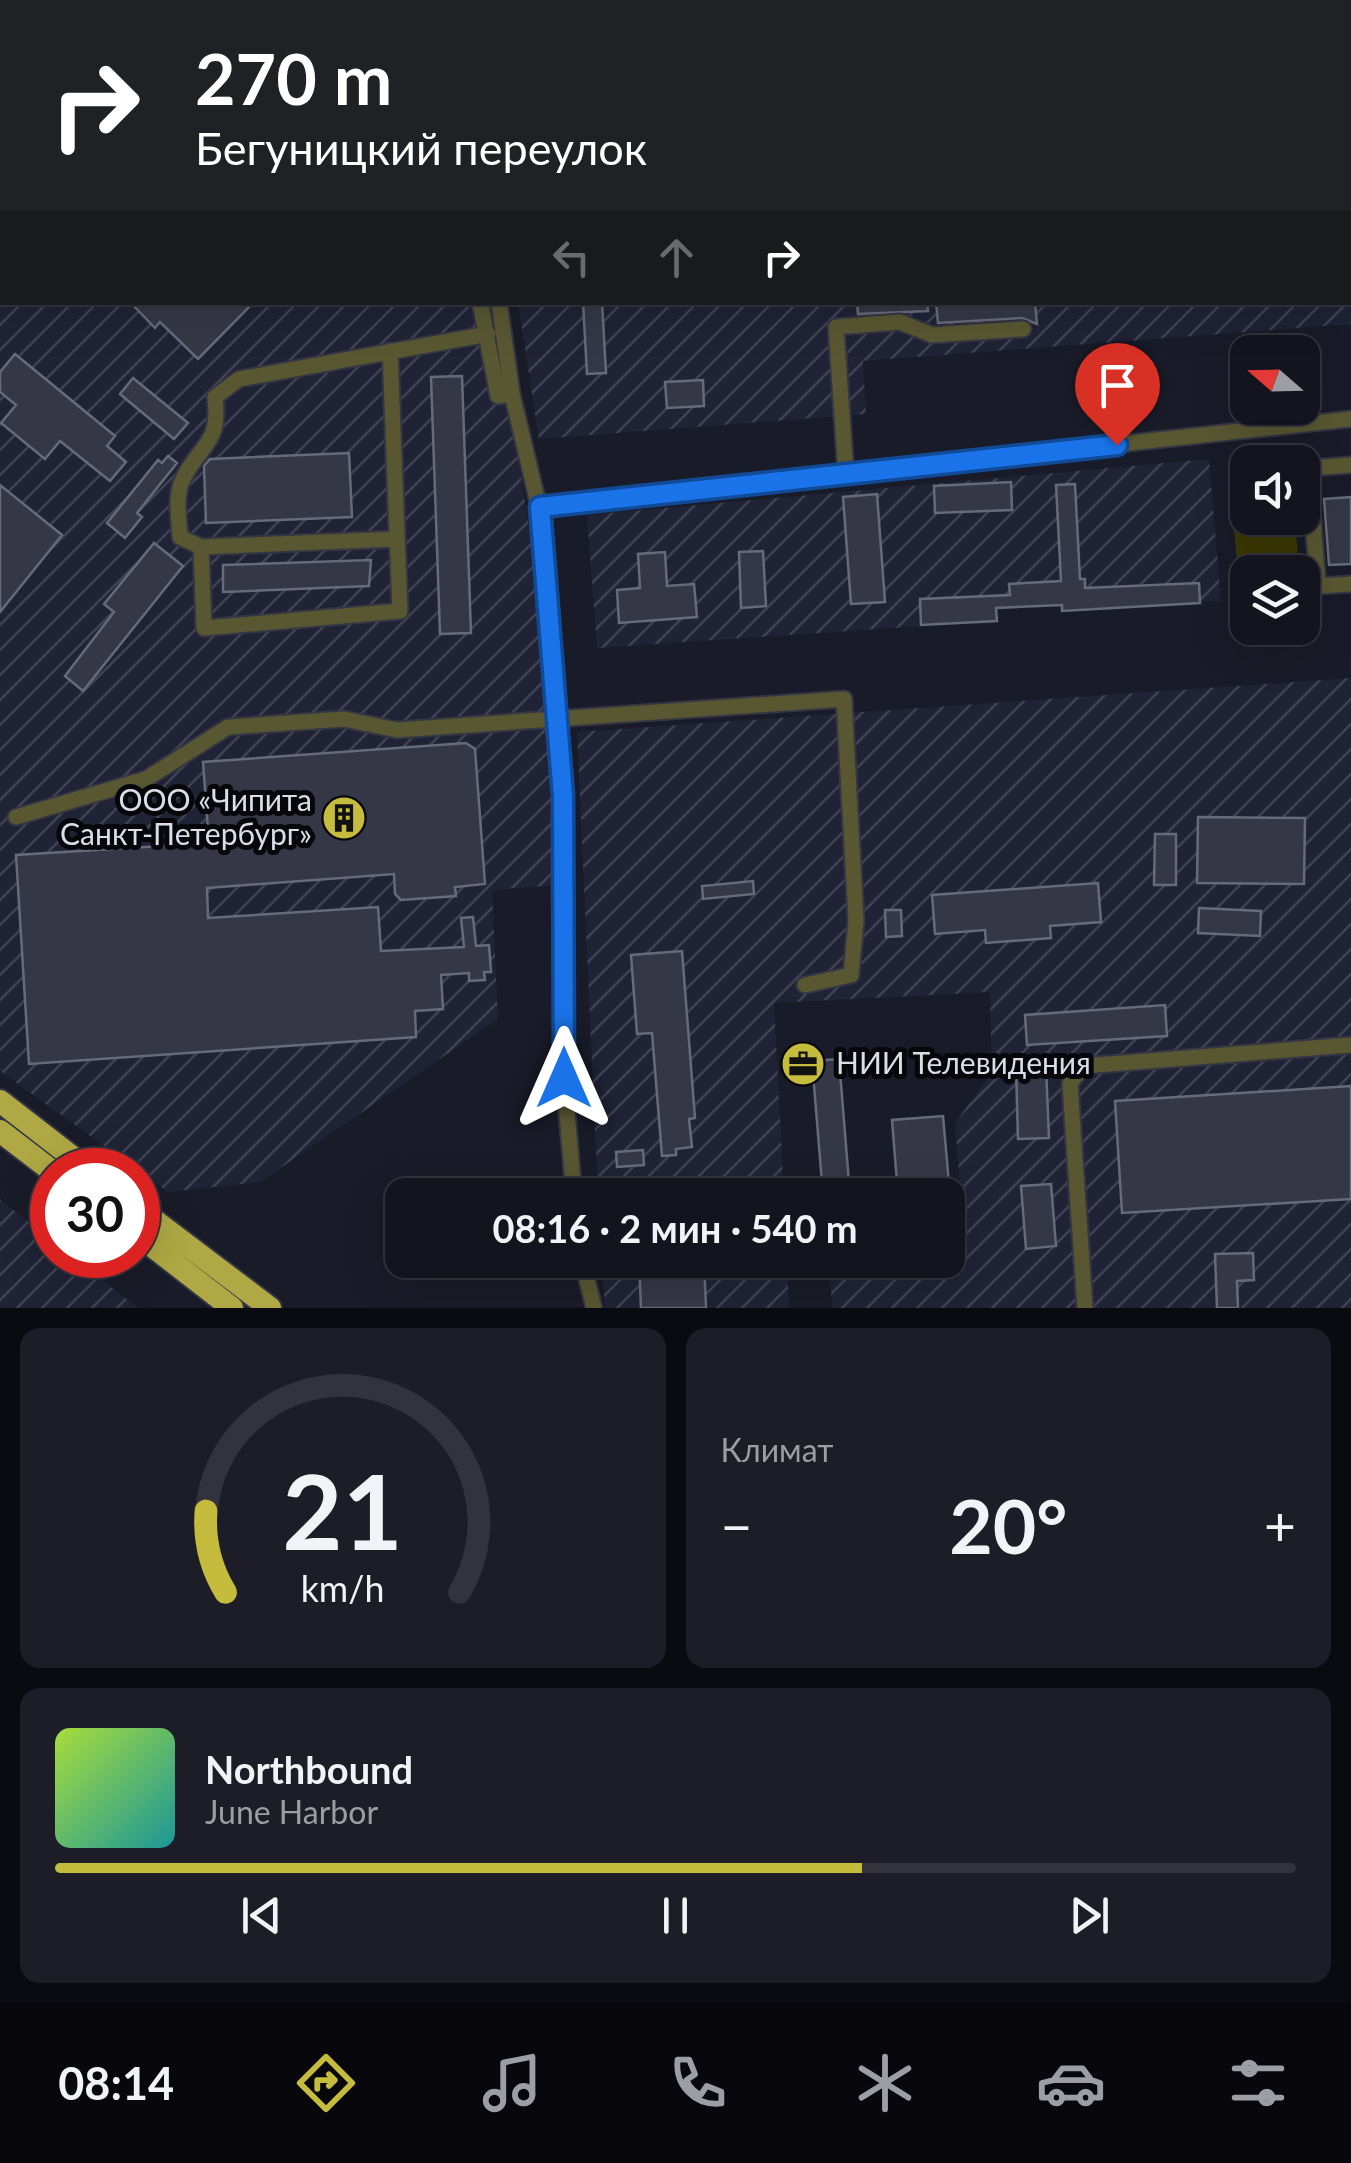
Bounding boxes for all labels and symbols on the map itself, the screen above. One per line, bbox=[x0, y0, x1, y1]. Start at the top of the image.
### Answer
north arrow bbox=[1230, 335, 1320, 425]
pin bbox=[1075, 343, 1160, 446]
place label: ООО «Чипита Санкт-Петербург» bbox=[60, 781, 312, 851]
building icon: ООО «Чипита Санкт-Петербург» bbox=[321, 795, 367, 841]
position arrow bbox=[512, 1026, 616, 1130]
office icon: НИИ Телевидения bbox=[780, 1041, 826, 1087]
place label: НИИ Телевидения bbox=[836, 1044, 1091, 1080]
speed limit sign: 30 bbox=[30, 1148, 160, 1278]

